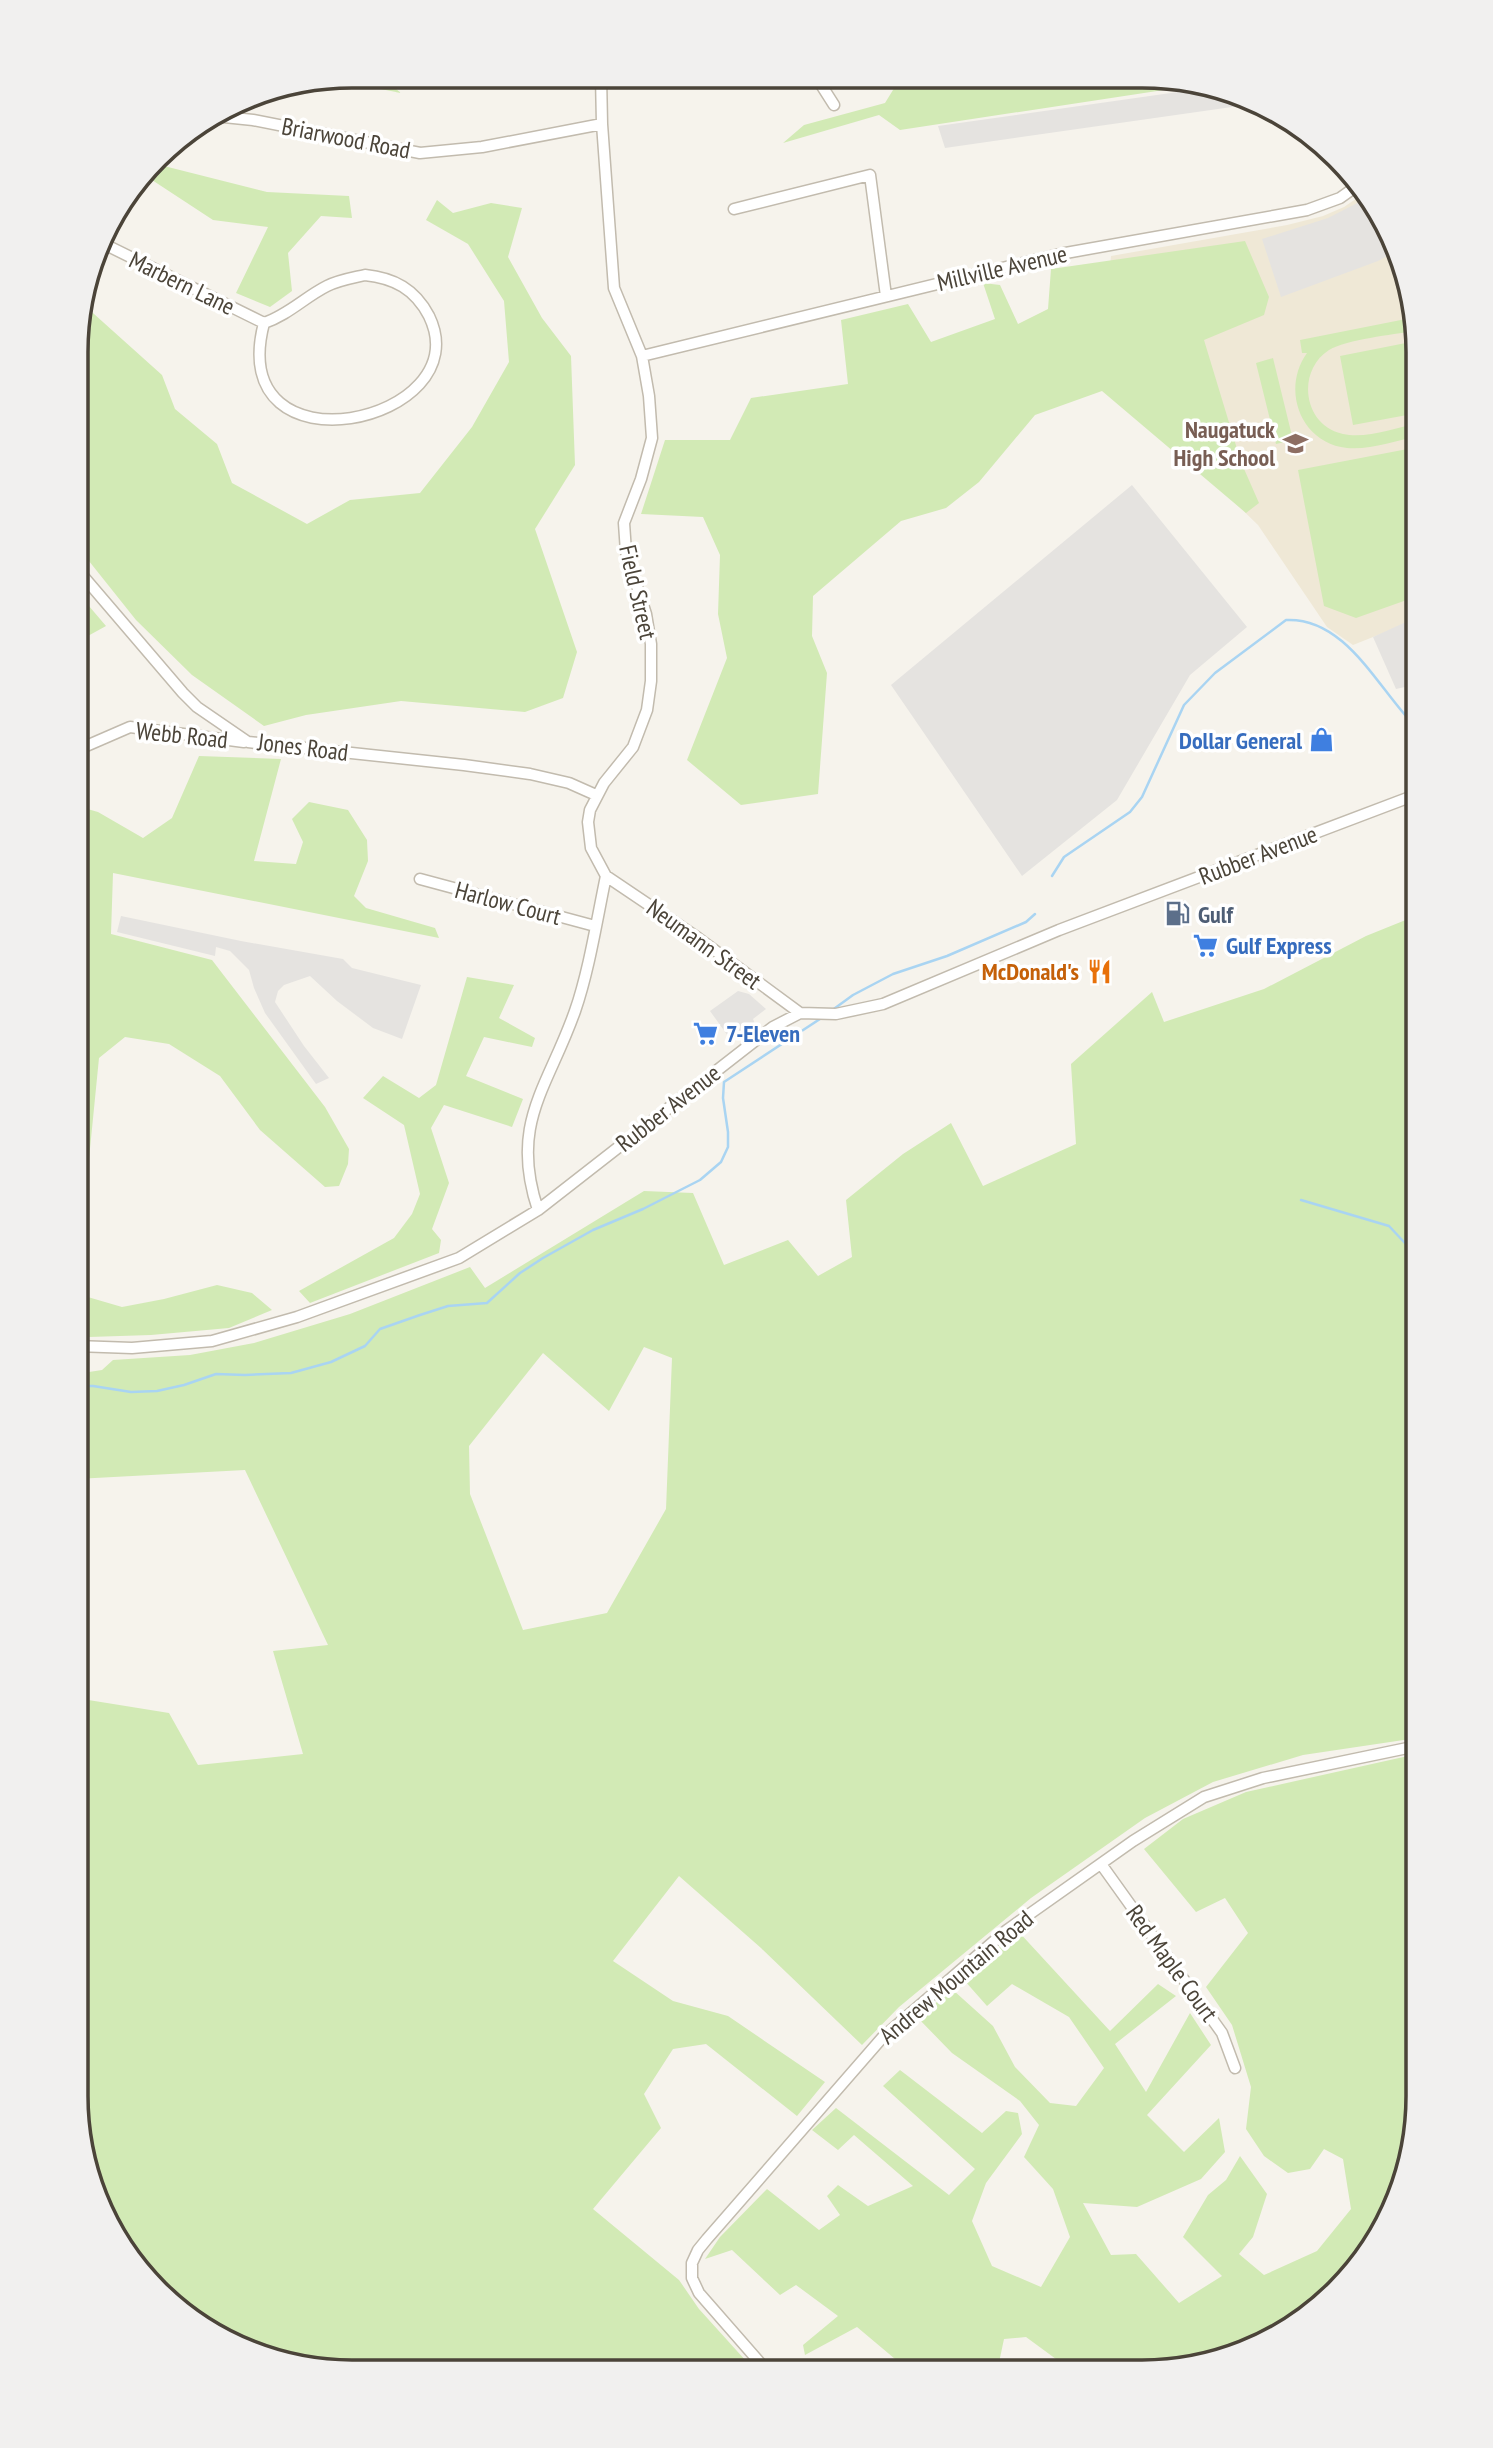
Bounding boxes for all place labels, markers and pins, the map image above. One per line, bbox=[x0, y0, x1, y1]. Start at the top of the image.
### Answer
place label: Naugatuck High School bbox=[1174, 414, 1275, 473]
school or university icon: Naugatuck High School bbox=[1281, 429, 1309, 457]
place label: Dollar General bbox=[1179, 725, 1302, 756]
shop icon: Dollar General bbox=[1308, 726, 1336, 754]
place label: Gulf bbox=[1198, 899, 1235, 930]
fuel station icon: Gulf bbox=[1164, 900, 1192, 928]
place label: Gulf Express bbox=[1226, 930, 1332, 961]
supermarket icon: Gulf Express bbox=[1192, 931, 1220, 959]
place label: McDonald's bbox=[982, 956, 1079, 987]
restaurant icon: McDonald's bbox=[1085, 957, 1113, 985]
place label: 7-Eleven bbox=[726, 1018, 800, 1049]
supermarket icon: 7-Eleven bbox=[692, 1019, 720, 1047]

